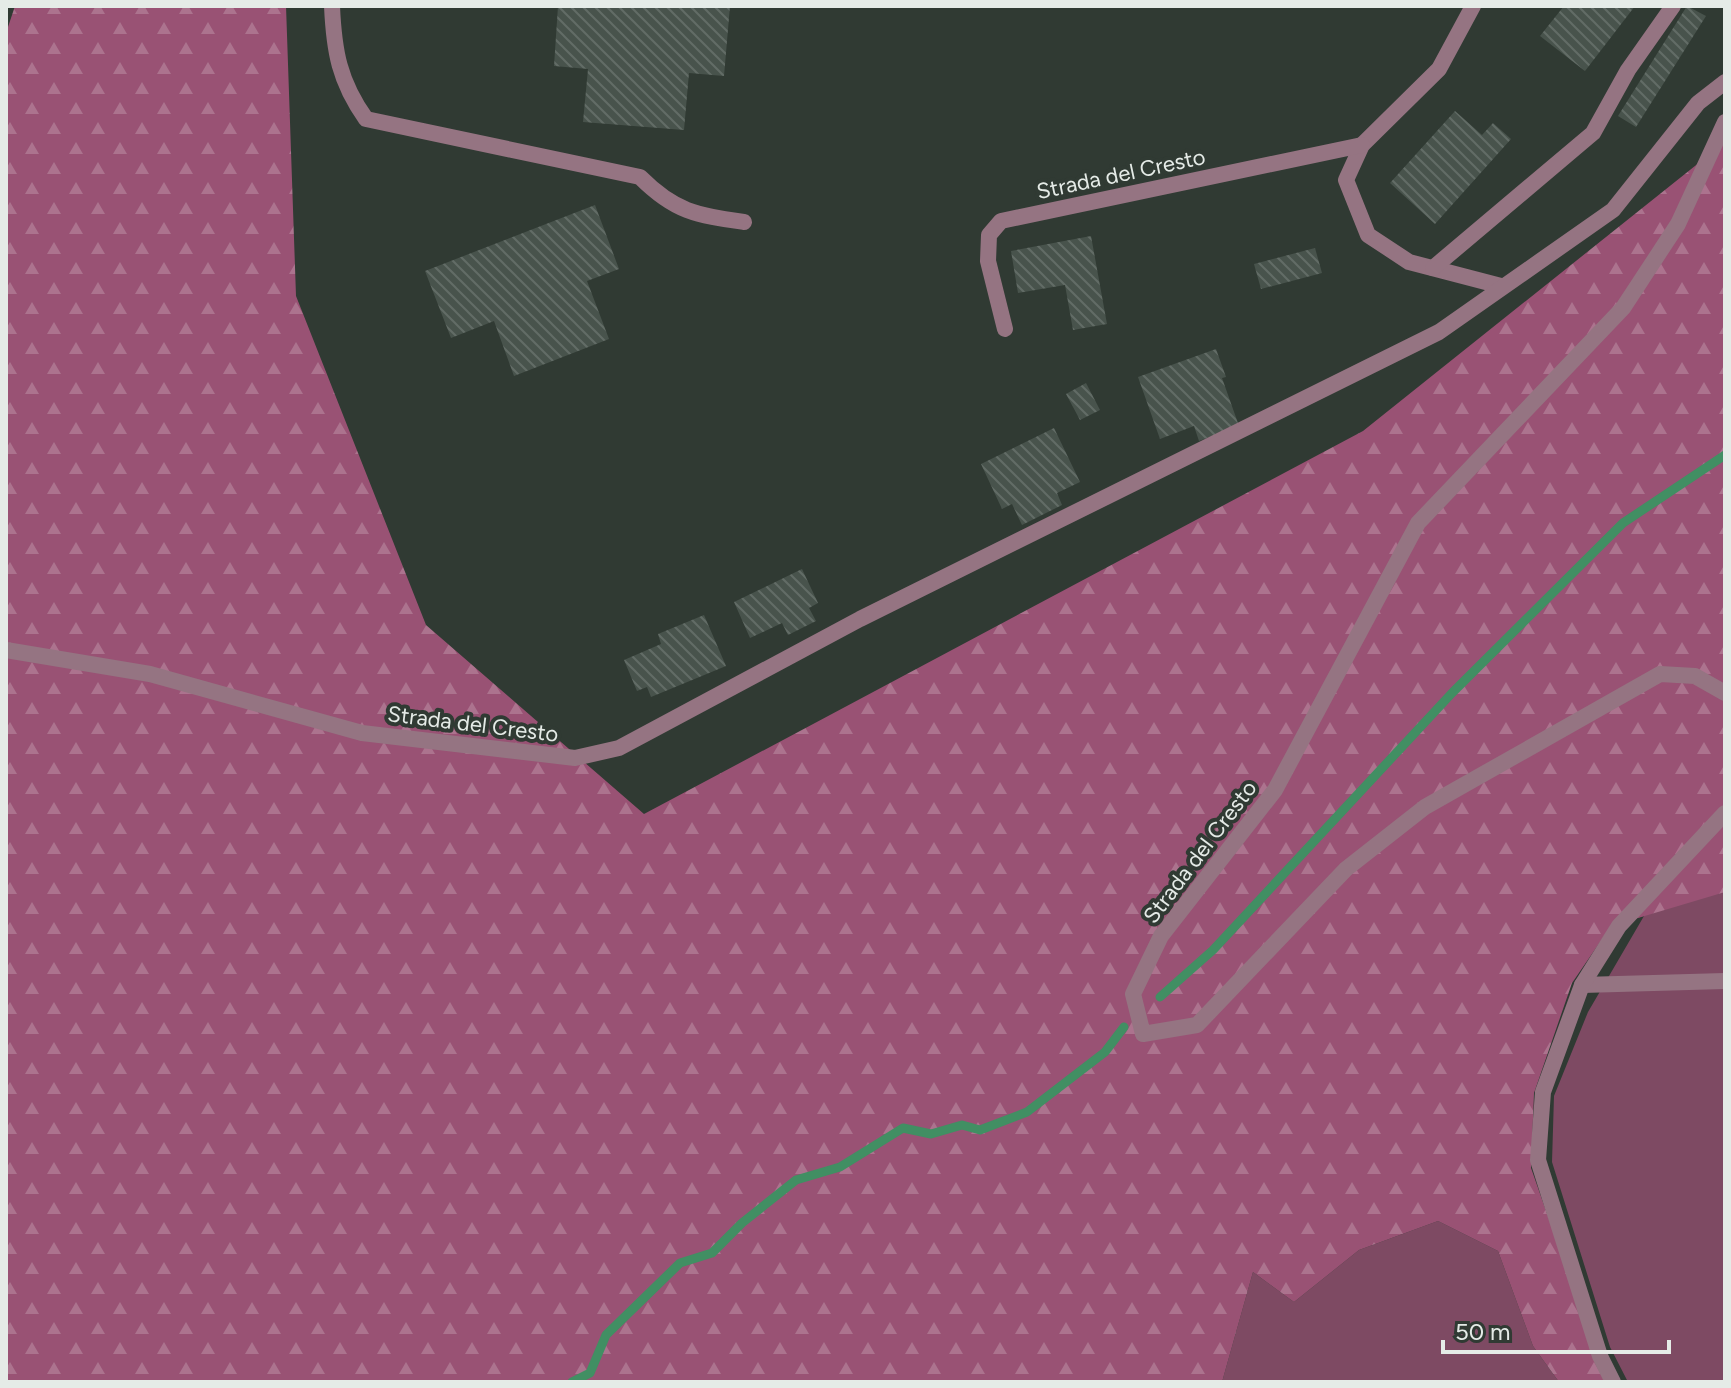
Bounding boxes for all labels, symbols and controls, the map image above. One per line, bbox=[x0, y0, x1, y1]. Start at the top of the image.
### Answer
street label: Strada del Cresto bbox=[1034, 143, 1208, 205]
street label: Strada del Cresto bbox=[386, 700, 560, 748]
street label: Strada del Cresto bbox=[1138, 775, 1262, 929]
scale bar bbox=[1443, 1304, 1669, 1354]
text: 50 m bbox=[1455, 1317, 1511, 1346]

